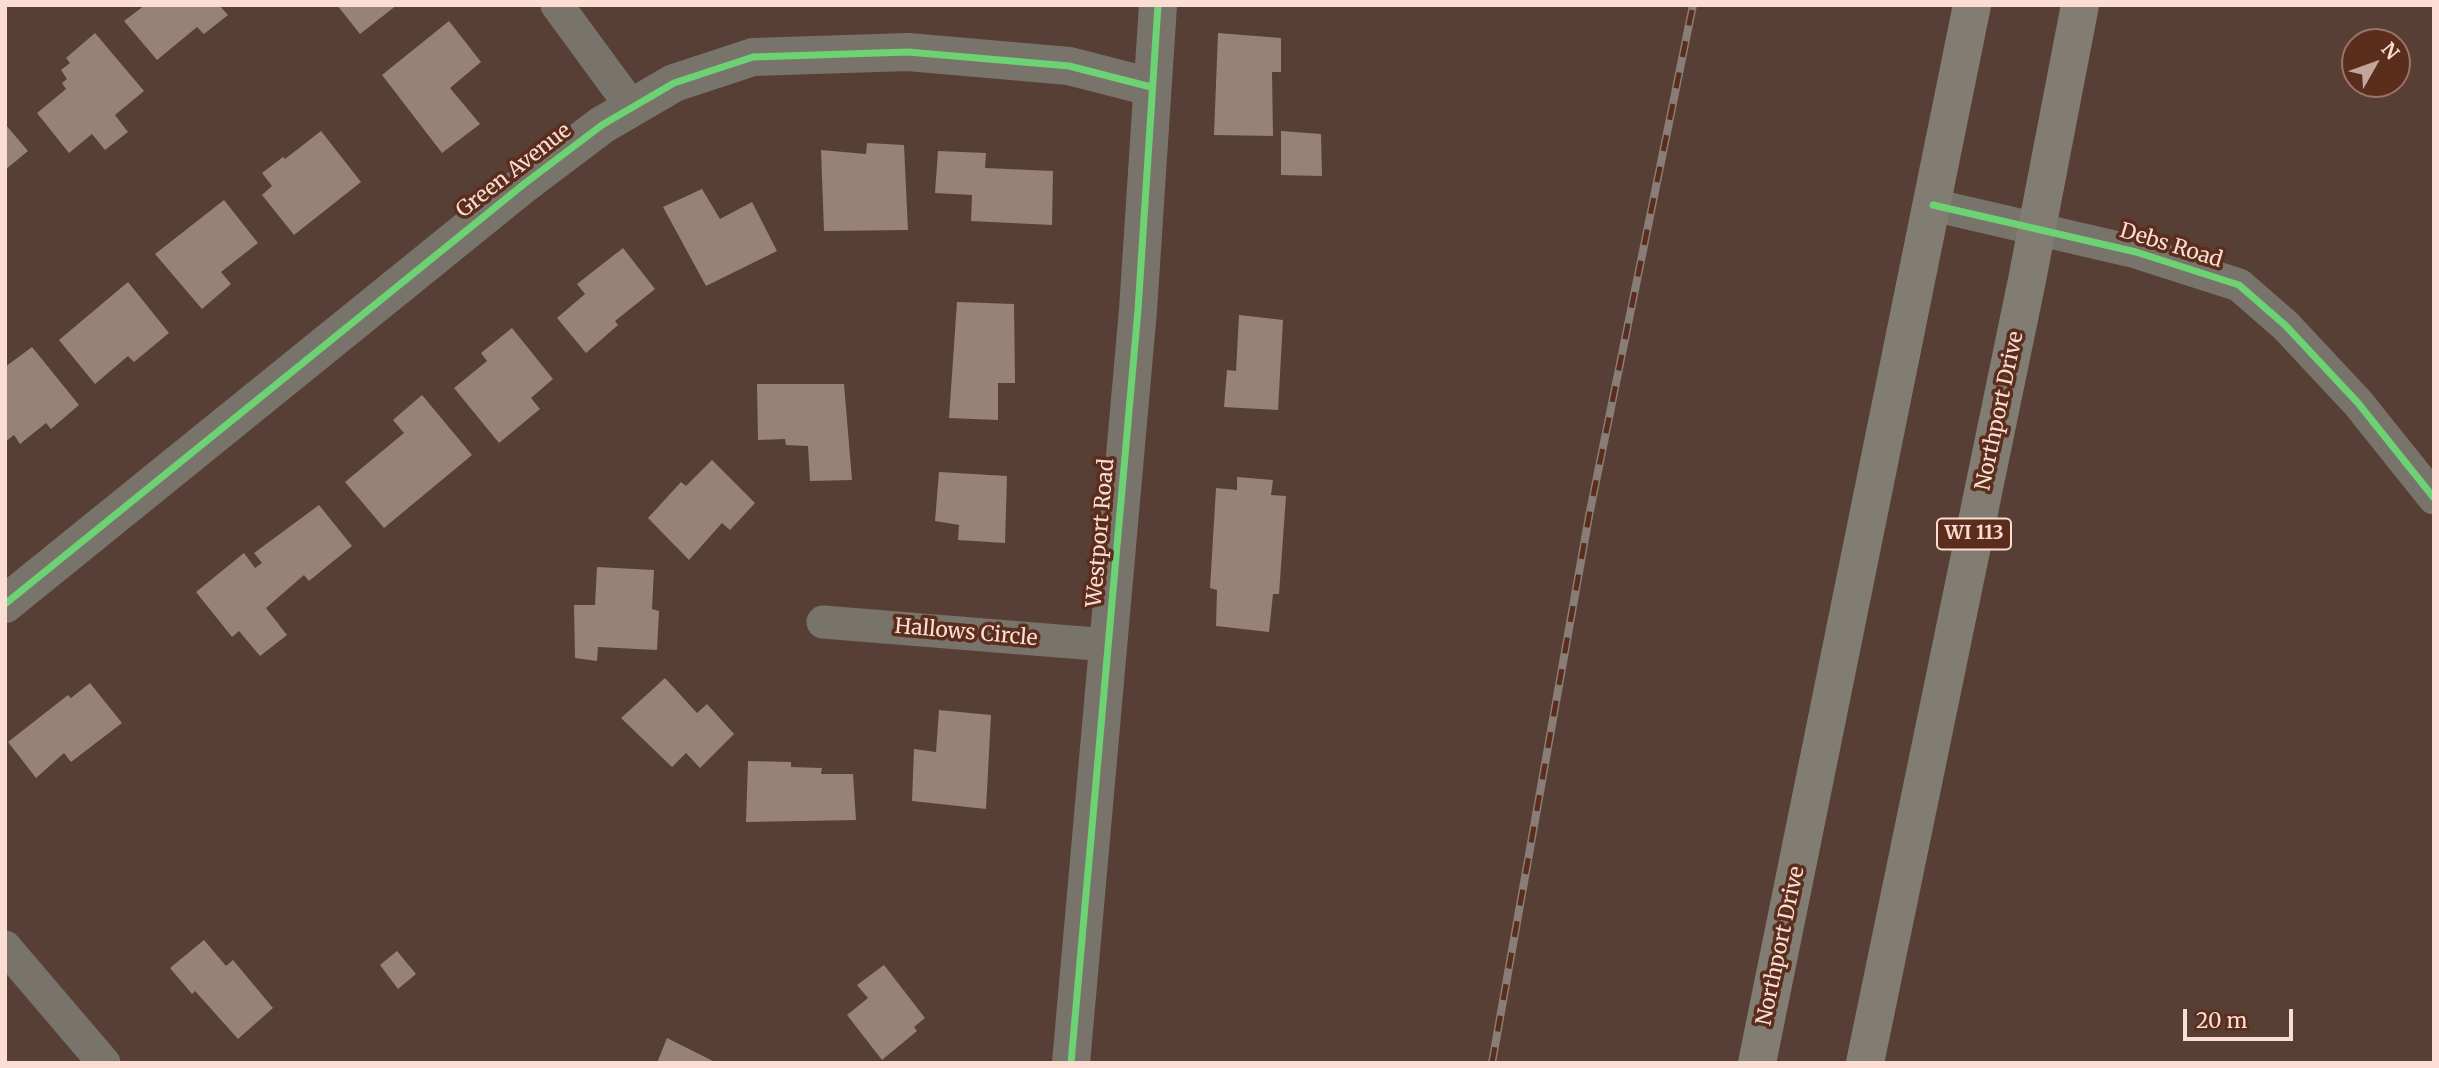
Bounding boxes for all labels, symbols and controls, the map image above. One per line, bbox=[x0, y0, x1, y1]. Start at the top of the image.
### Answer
north arrow bbox=[2341, 28, 2411, 98]
text: N bbox=[2377, 37, 2405, 64]
street label: Green Avenue bbox=[452, 118, 576, 224]
street label: Debs Road bbox=[2117, 218, 2225, 274]
street label: Northport Drive bbox=[1971, 329, 2029, 493]
street label: Westport Road bbox=[1082, 458, 1120, 608]
road number: WI 113 bbox=[1937, 519, 2011, 550]
street label: Hallows Circle bbox=[893, 614, 1039, 652]
street label: Northport Drive bbox=[1752, 864, 1810, 1028]
scale bar bbox=[2187, 995, 2297, 1038]
text: 20 m bbox=[2196, 1007, 2247, 1034]

